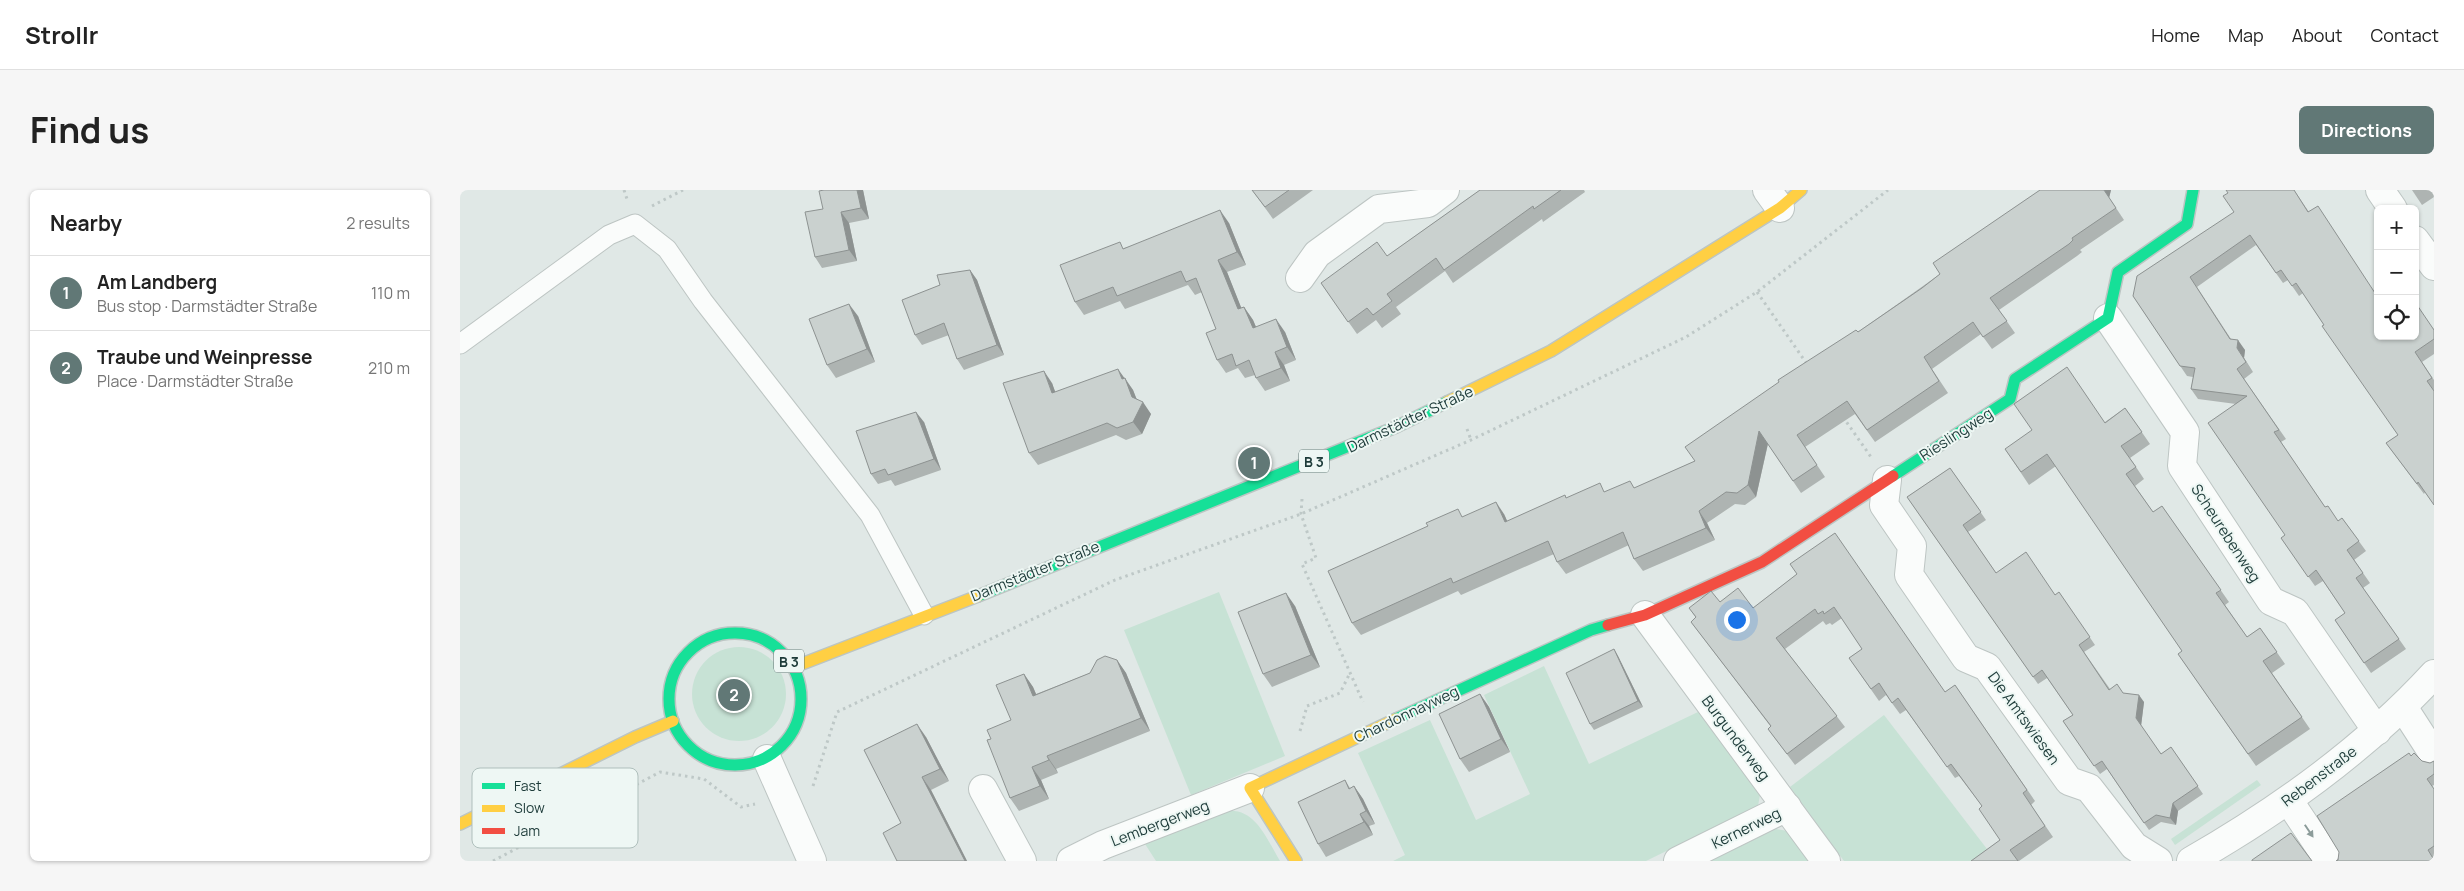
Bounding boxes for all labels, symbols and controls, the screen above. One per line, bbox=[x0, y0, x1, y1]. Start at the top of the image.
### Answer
text: Strollr bbox=[25, 18, 98, 51]
text: Home bbox=[2151, 23, 2200, 47]
text: Map bbox=[2228, 23, 2264, 47]
text: About bbox=[2292, 23, 2342, 47]
text: Contact bbox=[2370, 23, 2439, 47]
text: Find us bbox=[30, 106, 149, 154]
button: Directions bbox=[2299, 106, 2434, 154]
map controls bbox=[2374, 205, 2419, 340]
button: + bbox=[2374, 205, 2419, 250]
text: Nearby bbox=[50, 209, 122, 237]
text: 2 results bbox=[346, 212, 410, 234]
button: − bbox=[2374, 250, 2419, 295]
text: Am Landberg bbox=[97, 269, 217, 295]
text: 1 bbox=[62, 282, 70, 304]
text: 110 m bbox=[371, 282, 410, 304]
text: Bus stop · Darmstädter Straße bbox=[97, 295, 317, 317]
button: locate bbox=[2374, 295, 2419, 340]
text: Traube und Weinpresse bbox=[97, 344, 312, 370]
text: 2 bbox=[61, 357, 71, 379]
text: 210 m bbox=[368, 357, 410, 379]
text: Place · Darmstädter Straße bbox=[97, 370, 293, 392]
street label: Darmstädter Straße bbox=[1343, 380, 1477, 457]
street label: Rieslingweg bbox=[1915, 403, 1997, 465]
pin: 1 bbox=[1238, 444, 1270, 482]
road number: B 3 bbox=[1299, 450, 1329, 472]
street label: Scheurebenweg bbox=[2186, 480, 2266, 586]
street label: Darmstädter Straße bbox=[968, 536, 1103, 606]
your location bbox=[1724, 607, 1750, 633]
road number: B 3 bbox=[774, 650, 804, 672]
street label: Die Amtswiesen bbox=[1983, 667, 2065, 769]
pin: 2 bbox=[718, 676, 750, 714]
street label: Chardonnayweg bbox=[1350, 681, 1462, 747]
street label: Burgunderweg bbox=[1697, 691, 1775, 785]
street label: Rebenstraße bbox=[2277, 741, 2361, 811]
legend bbox=[472, 768, 638, 848]
text: Fast bbox=[514, 776, 542, 795]
street label: Lembergerweg bbox=[1108, 795, 1212, 851]
text: Slow bbox=[514, 798, 545, 817]
street label: Kernerweg bbox=[1708, 802, 1784, 854]
text: Jam bbox=[514, 821, 540, 840]
one-way arrow bbox=[2304, 824, 2314, 838]

